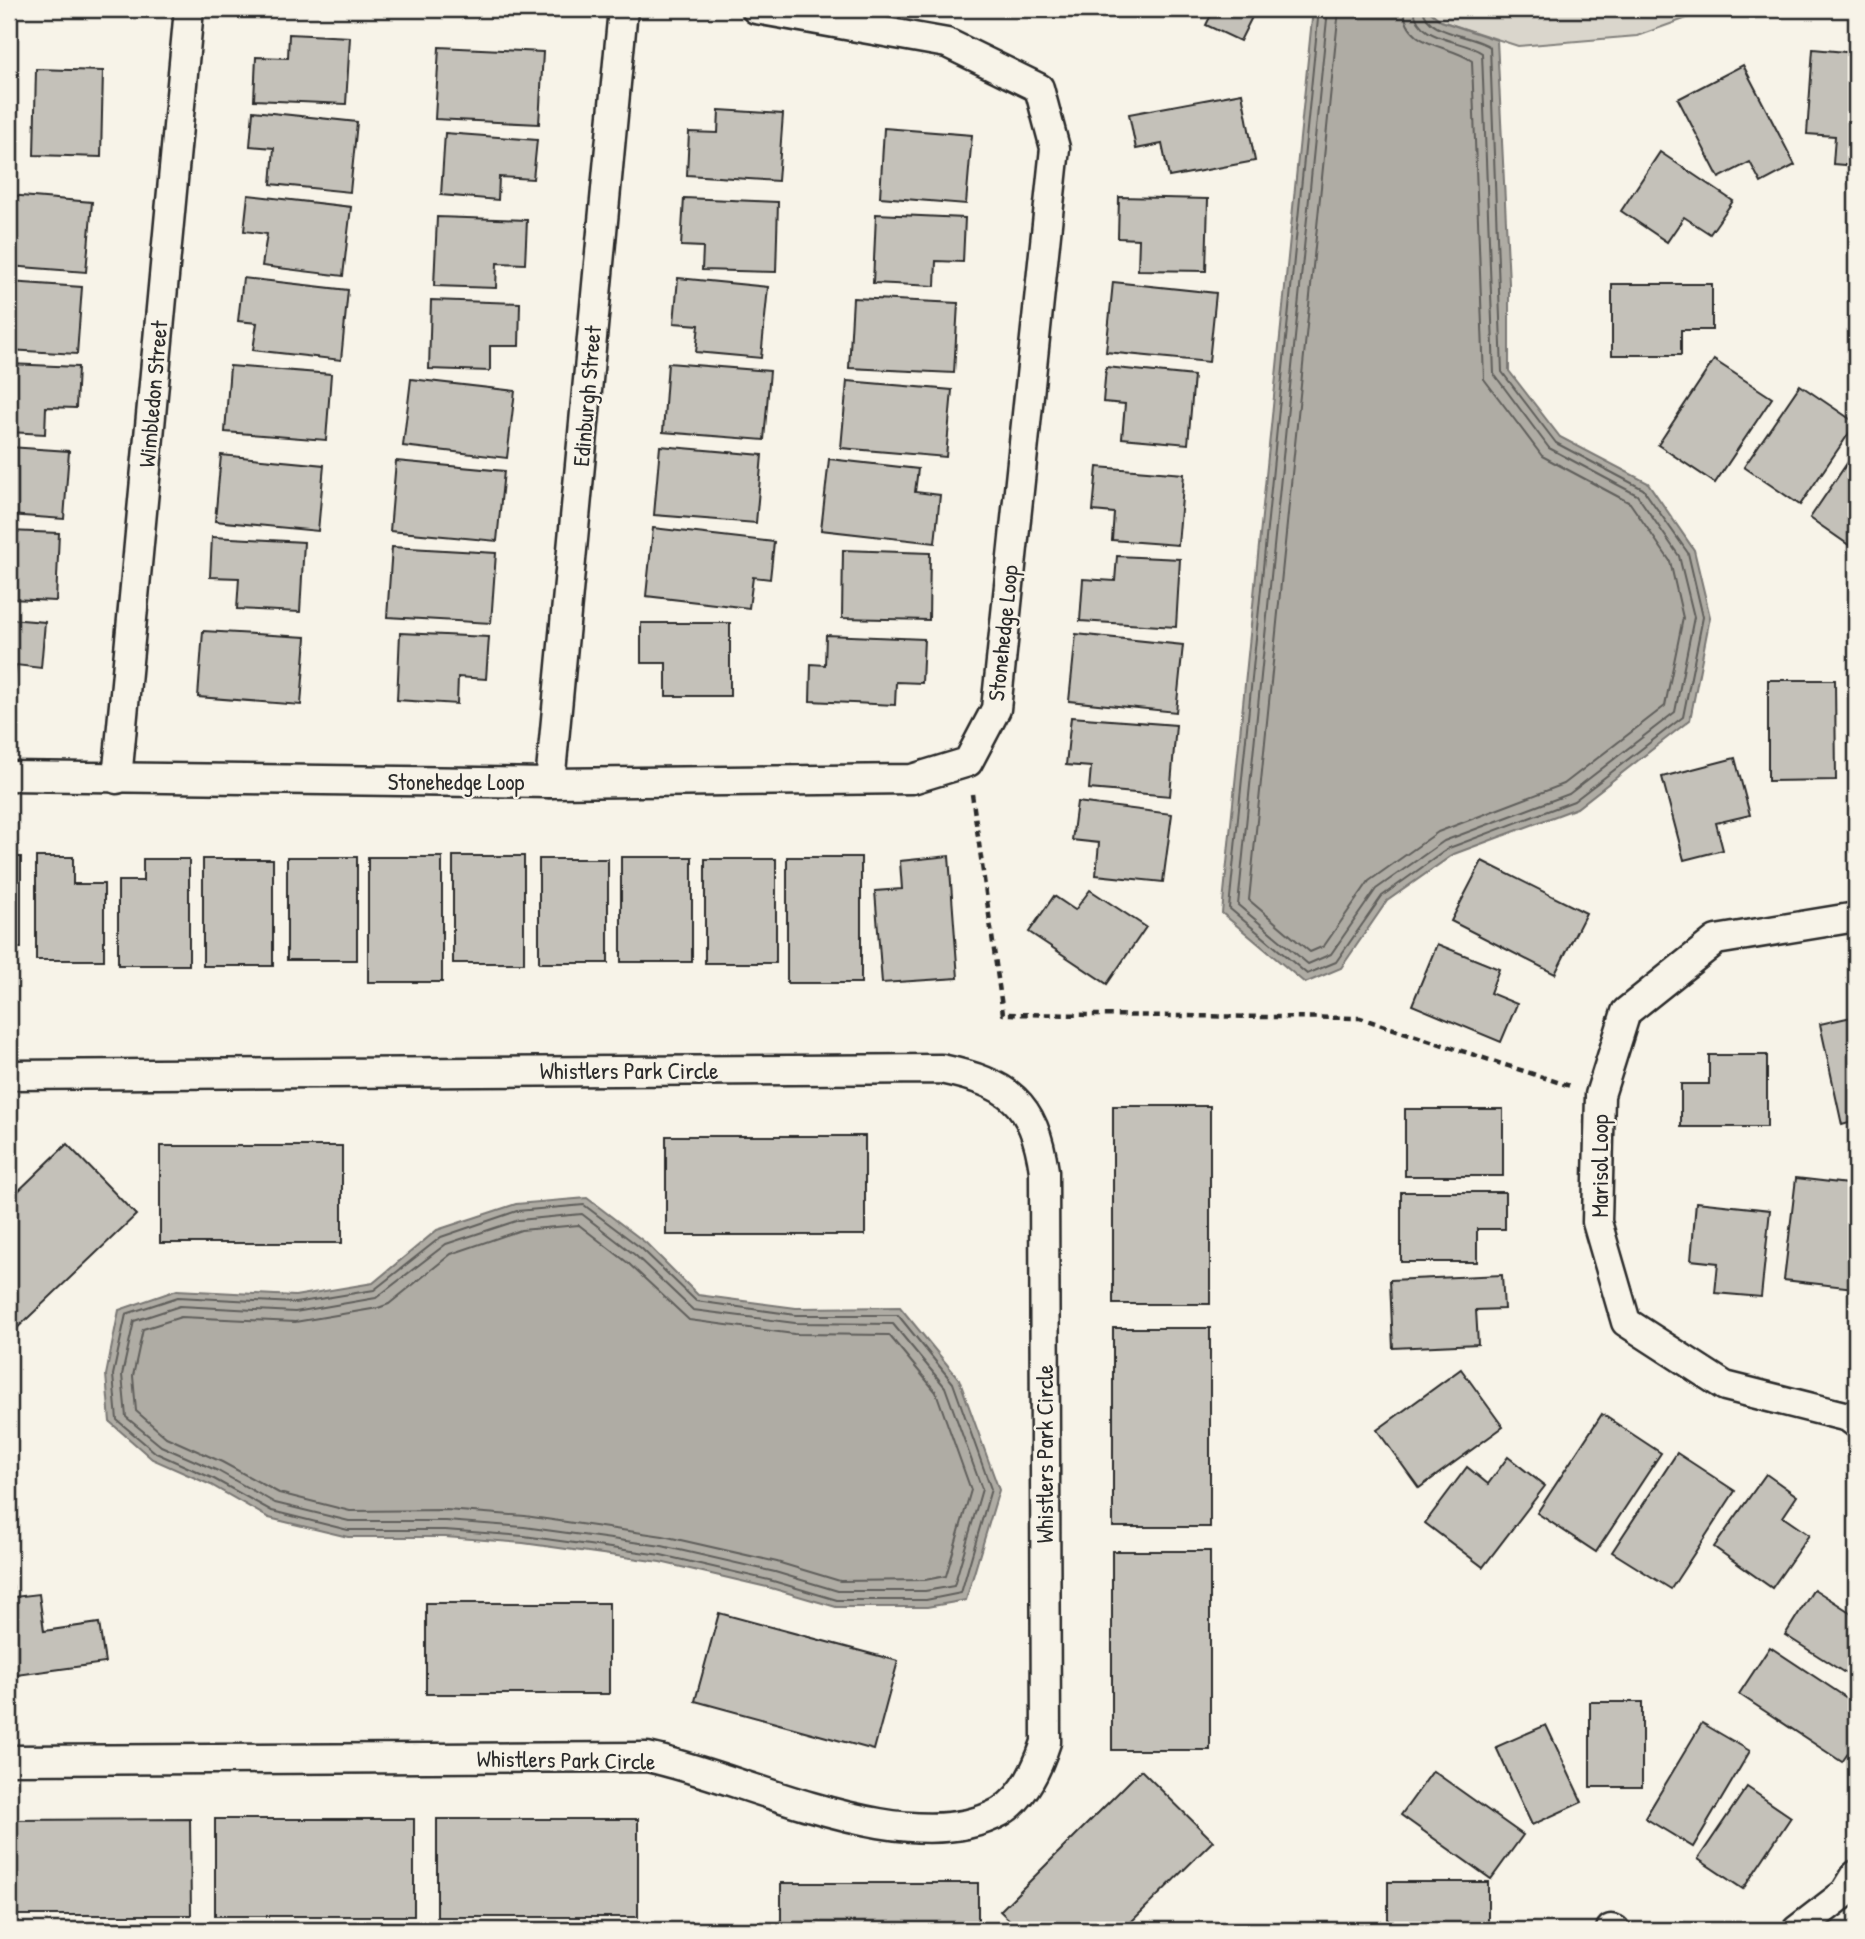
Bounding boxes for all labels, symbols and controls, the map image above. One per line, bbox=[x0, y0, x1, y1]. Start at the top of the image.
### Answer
street label: Wimbledon Street bbox=[131, 318, 174, 469]
street label: Edinburgh Street bbox=[565, 323, 608, 468]
street label: Stonehedge Loop bbox=[980, 563, 1025, 703]
street label: Stonehedge Loop bbox=[388, 766, 524, 797]
street label: Whistlers Park Circle bbox=[540, 1055, 718, 1086]
street label: Marisol Loop bbox=[1584, 1114, 1615, 1218]
street label: Whistlers Park Circle bbox=[1029, 1365, 1060, 1543]
street label: Whistlers Park Circle bbox=[476, 1742, 656, 1777]

